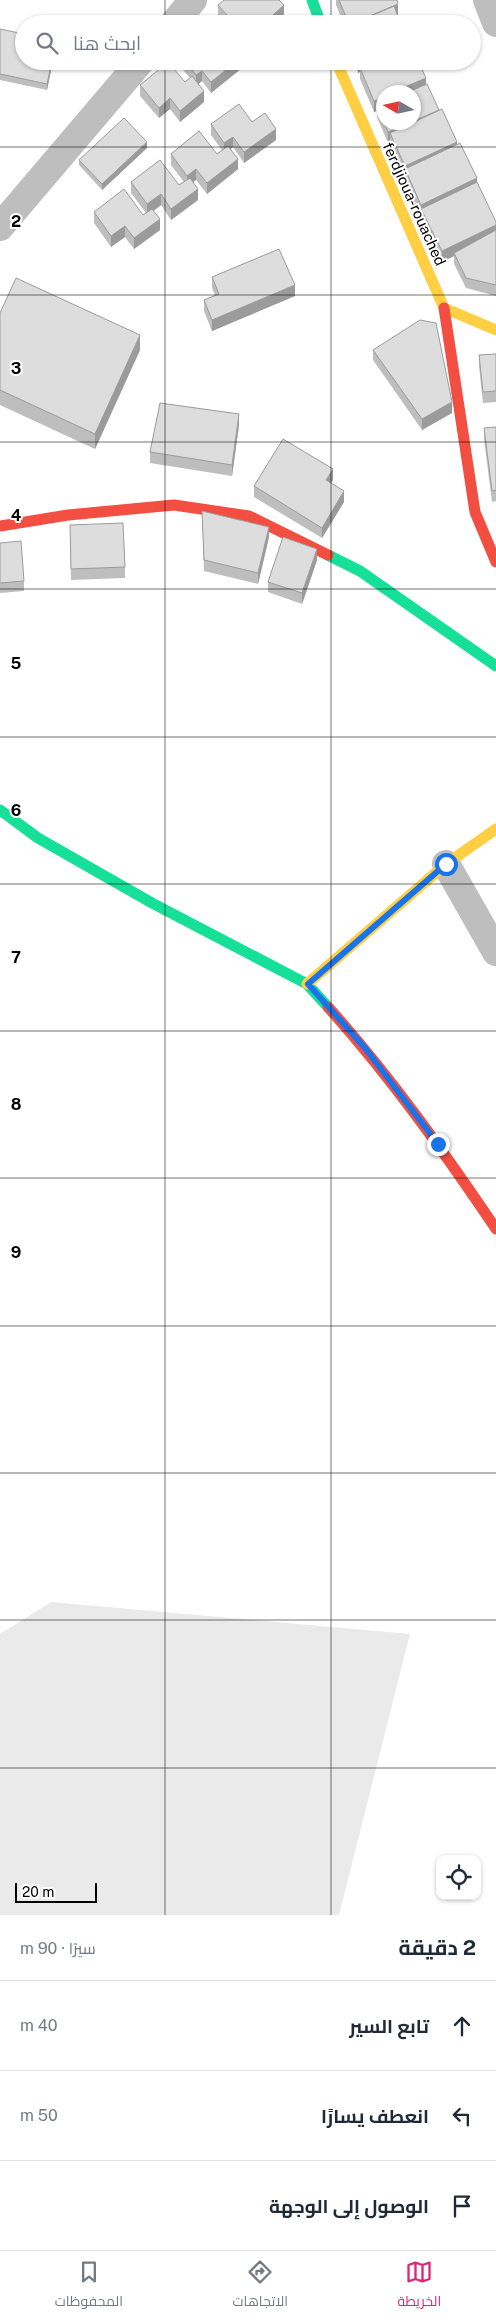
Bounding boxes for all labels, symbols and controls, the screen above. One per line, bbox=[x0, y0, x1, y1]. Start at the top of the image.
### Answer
search box bbox=[15, 15, 481, 70]
icon: search bbox=[33, 29, 61, 57]
text: ابحث هنا bbox=[73, 32, 141, 54]
north arrow bbox=[376, 85, 421, 130]
street label: ferdjioua-rouached bbox=[380, 139, 449, 268]
text: 2 bbox=[11, 212, 21, 231]
text: 3 bbox=[11, 359, 21, 378]
text: 4 bbox=[11, 506, 22, 525]
text: 5 bbox=[11, 654, 22, 673]
text: 6 bbox=[11, 801, 21, 820]
route start bbox=[435, 853, 458, 876]
text: 7 bbox=[11, 948, 21, 967]
text: 8 bbox=[11, 1095, 22, 1114]
route end bbox=[427, 1133, 450, 1156]
text: 9 bbox=[11, 1243, 21, 1262]
map controls bbox=[436, 1855, 481, 1900]
button: locate bbox=[436, 1855, 481, 1900]
scale bar bbox=[15, 1880, 98, 1903]
text: 20 m bbox=[22, 1884, 54, 1900]
text: 2 دقيقة bbox=[399, 1935, 476, 1960]
text: سيرًا · 90 m bbox=[20, 1939, 96, 1958]
icon: ahead bbox=[448, 2012, 476, 2040]
text: تابع السير bbox=[349, 2015, 429, 2037]
text: 40 m bbox=[20, 2016, 58, 2035]
icon: left bbox=[448, 2102, 476, 2130]
text: انعطف يسارًا bbox=[321, 2105, 429, 2127]
text: 50 m bbox=[20, 2106, 58, 2125]
icon: arrive bbox=[448, 2192, 476, 2220]
text: الوصول إلى الوجهة bbox=[269, 2195, 429, 2217]
tab: المحفوظات bbox=[55, 2258, 123, 2314]
tab: الاتجاهات bbox=[233, 2258, 288, 2314]
tab: الخريطة bbox=[398, 2258, 441, 2314]

